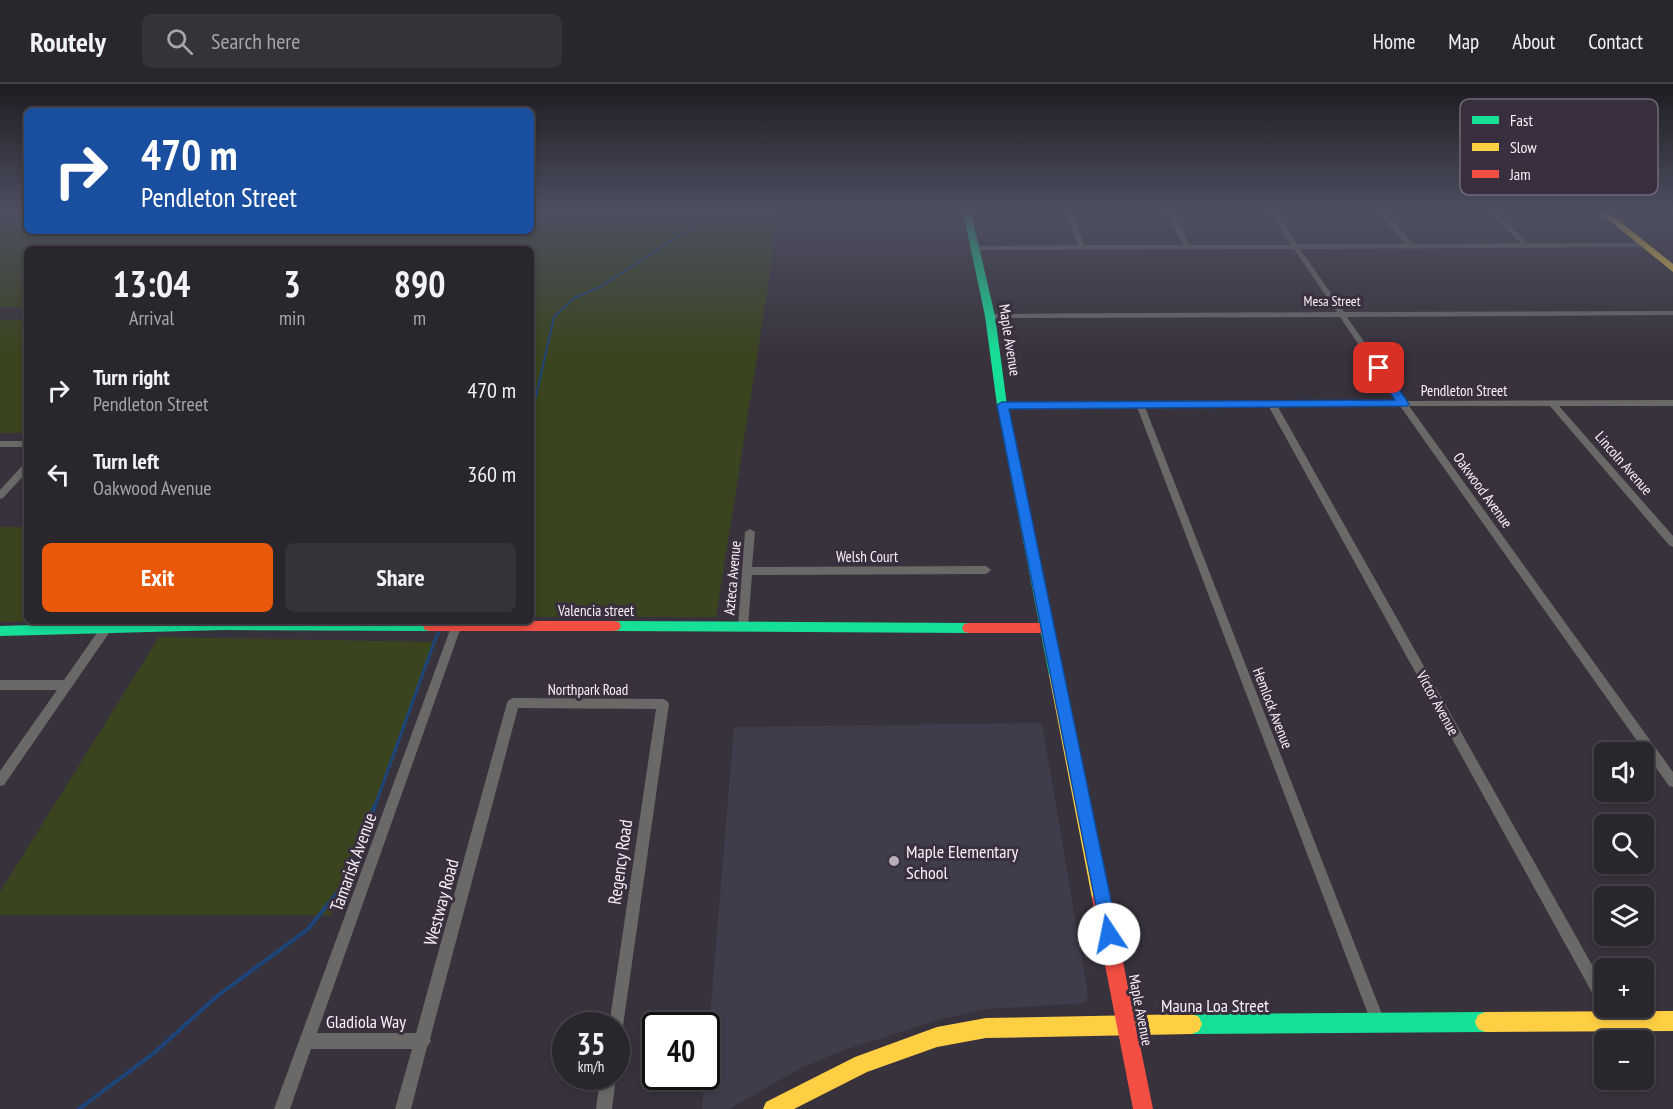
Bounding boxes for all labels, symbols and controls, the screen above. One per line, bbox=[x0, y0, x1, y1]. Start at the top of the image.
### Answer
search box bbox=[142, 14, 562, 68]
text: Routely bbox=[30, 23, 106, 60]
icon: search bbox=[163, 25, 196, 58]
text: Search here bbox=[211, 27, 300, 55]
text: Home bbox=[1373, 28, 1415, 55]
text: Map bbox=[1448, 28, 1479, 55]
text: About bbox=[1512, 28, 1555, 55]
text: Contact bbox=[1588, 28, 1643, 55]
legend bbox=[1460, 99, 1658, 195]
text: Fast bbox=[1510, 110, 1533, 130]
text: 470 m bbox=[141, 127, 238, 182]
icon: right bbox=[42, 132, 120, 210]
text: Slow bbox=[1510, 137, 1537, 157]
text: Jam bbox=[1509, 164, 1531, 184]
text: Pendleton Street bbox=[141, 180, 297, 214]
text: 13:04 bbox=[113, 260, 190, 307]
text: 3 bbox=[283, 260, 301, 307]
text: 890 bbox=[394, 260, 445, 307]
street label: Mesa Street bbox=[1304, 292, 1361, 310]
street label: Maple Avenue bbox=[995, 303, 1025, 377]
text: Arrival bbox=[129, 305, 174, 331]
text: min bbox=[279, 305, 305, 331]
text: m bbox=[413, 305, 426, 331]
pin bbox=[1353, 342, 1404, 393]
icon: arrive bbox=[1362, 351, 1395, 384]
text: Turn right bbox=[93, 363, 170, 391]
icon: right bbox=[42, 374, 75, 407]
text: 470 m bbox=[467, 376, 516, 404]
street label: Pendleton Street bbox=[1421, 381, 1507, 400]
text: Pendleton Street bbox=[93, 391, 208, 417]
street label: Lincoln Avenue bbox=[1591, 427, 1657, 499]
text: Turn left bbox=[93, 447, 159, 475]
street label: Oakwood Avenue bbox=[1449, 448, 1517, 532]
icon: left bbox=[42, 458, 75, 491]
text: 360 m bbox=[467, 460, 516, 488]
text: Oakwood Avenue bbox=[93, 475, 212, 501]
street label: Azteca Avenue bbox=[719, 540, 745, 616]
button: Exit bbox=[42, 543, 273, 612]
button: Share bbox=[285, 543, 516, 612]
street label: Welsh Court bbox=[836, 547, 898, 566]
street label: Valencia street bbox=[557, 601, 634, 620]
street label: Hemlock Avenue bbox=[1249, 665, 1297, 751]
street label: Victor Avenue bbox=[1412, 667, 1463, 739]
street label: Northpark Road bbox=[548, 680, 628, 699]
map controls bbox=[1594, 742, 1654, 1090]
button: sound bbox=[1594, 742, 1654, 802]
street label: Tamarisk Avenue bbox=[325, 810, 381, 914]
button: search bbox=[1594, 814, 1654, 874]
street label: Regency Road bbox=[603, 818, 637, 906]
place label: Maple Elementary School bbox=[906, 840, 1018, 884]
marker: Maple Elementary School bbox=[887, 854, 901, 868]
street label: Westway Road bbox=[418, 856, 464, 948]
button: layers bbox=[1594, 886, 1654, 946]
position arrow bbox=[1077, 902, 1141, 966]
button: + bbox=[1594, 958, 1654, 1018]
street label: Maple Avenue bbox=[1125, 973, 1157, 1047]
street label: Mauna Loa Street bbox=[1161, 994, 1269, 1017]
street label: Gladiola Way bbox=[326, 1010, 406, 1033]
speed limit sign: 40 bbox=[642, 1012, 720, 1090]
text: 35 bbox=[577, 1024, 605, 1063]
button: − bbox=[1594, 1030, 1654, 1090]
text: km/h bbox=[578, 1057, 604, 1076]

